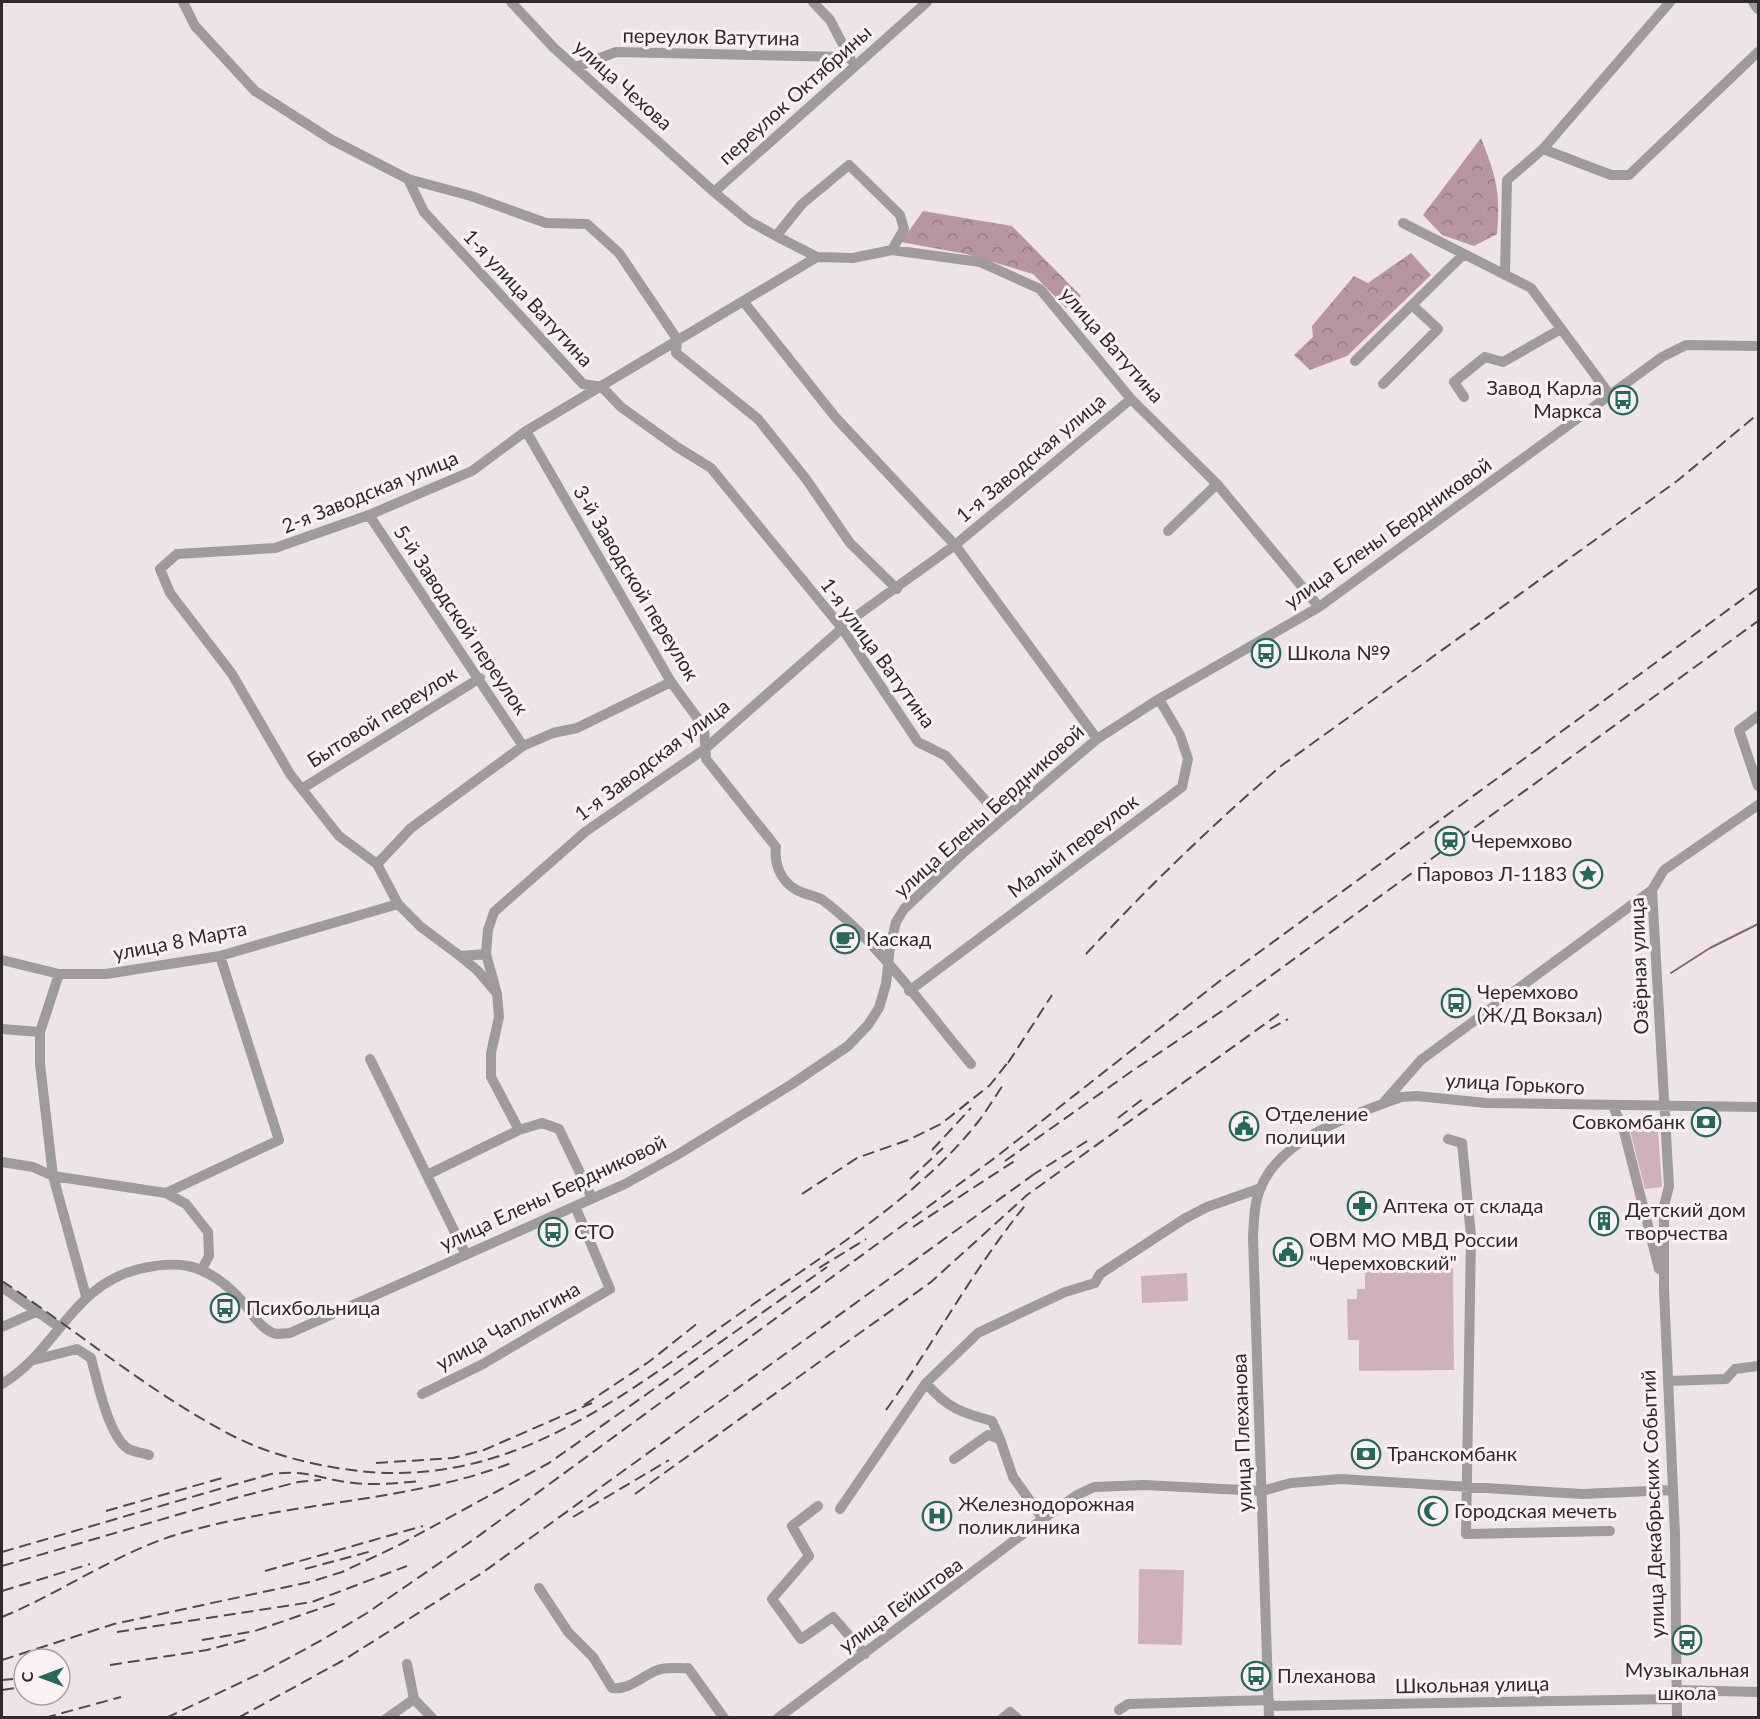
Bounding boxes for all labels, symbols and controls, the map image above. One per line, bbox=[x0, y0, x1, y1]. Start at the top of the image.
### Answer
street label: переулок Октябрины bbox=[713, 19, 876, 169]
street label: переулок Ватутина bbox=[622, 22, 800, 50]
street label: улица Чехова bbox=[570, 34, 678, 135]
street label: 1-я улица Ватутина bbox=[459, 224, 599, 371]
street label: улица Ватутина bbox=[1056, 282, 1170, 407]
place label: Завод Карла Маркса bbox=[1487, 375, 1602, 422]
bus stop icon: Завод Карла Маркса bbox=[1607, 384, 1639, 416]
street label: 1-я Заводская улица bbox=[951, 388, 1110, 527]
street label: 2-я Заводская улица bbox=[278, 445, 461, 537]
street label: улица Елены Бердниковой bbox=[1279, 451, 1496, 613]
street label: 3-й Заводской переулок bbox=[569, 480, 705, 685]
street label: 5-й Заводской переулок bbox=[389, 520, 535, 719]
street label: 1-я улица Ватутина bbox=[816, 573, 941, 732]
bus stop icon: Школа №9 bbox=[1250, 637, 1282, 669]
place label: Школа №9 bbox=[1287, 640, 1391, 664]
street label: Бытовой переулок bbox=[302, 660, 461, 772]
street label: 1-я Заводская улица bbox=[569, 693, 734, 825]
street label: улица Елены Бердниковой bbox=[888, 719, 1088, 902]
street label: Малый переулок bbox=[1002, 788, 1143, 902]
station icon: Черемхово bbox=[1434, 825, 1466, 857]
place label: Черемхово bbox=[1471, 828, 1572, 852]
place icon: Паровоз Л-1183 bbox=[1572, 858, 1604, 890]
place label: Паровоз Л-1183 bbox=[1417, 861, 1567, 885]
street label: Озёрная улица bbox=[1624, 897, 1652, 1035]
street label: улица 8 Марта bbox=[111, 915, 249, 965]
cafe icon: Каскад bbox=[829, 923, 861, 955]
place label: Каскад bbox=[866, 926, 931, 950]
place label: Черемхово (Ж/Д Вокзал) bbox=[1477, 979, 1602, 1026]
bus stop icon: Черемхово (Ж/Д Вокзал) bbox=[1440, 987, 1472, 1019]
street label: улица Горького bbox=[1445, 1067, 1585, 1099]
place label: Отделение полиции bbox=[1265, 1101, 1368, 1148]
bank icon: Совкомбанк bbox=[1690, 1106, 1722, 1138]
place label: Совкомбанк bbox=[1572, 1109, 1686, 1133]
public building icon: Отделение полиции bbox=[1228, 1110, 1260, 1142]
street label: улица Елены Бердниковой bbox=[435, 1129, 670, 1255]
pharmacy icon: Аптека от склада bbox=[1346, 1190, 1378, 1222]
place label: Аптека от склада bbox=[1383, 1193, 1543, 1217]
place label: Детский дом творчества bbox=[1625, 1197, 1746, 1244]
building icon: Детский дом творчества bbox=[1588, 1205, 1620, 1237]
bus stop icon: СТО bbox=[537, 1216, 569, 1248]
place label: СТО bbox=[574, 1219, 615, 1243]
place label: ОВМ МО МВД России "Черемховский" bbox=[1309, 1227, 1518, 1274]
public building icon: ОВМ МО МВД России "Черемховский" bbox=[1272, 1236, 1304, 1268]
street label: улица Чаплыгина bbox=[431, 1276, 584, 1375]
bus stop icon: Психбольница bbox=[209, 1292, 241, 1324]
place label: Психбольница bbox=[246, 1295, 380, 1319]
street label: улица Плеханова bbox=[1226, 1353, 1256, 1513]
street label: улица Декабрьских Событий bbox=[1635, 1369, 1669, 1639]
bank icon: Транскомбанк bbox=[1350, 1438, 1382, 1470]
place label: Транскомбанк bbox=[1387, 1441, 1518, 1465]
place label: Железнодорожная поликлиника bbox=[958, 1491, 1135, 1538]
mosque icon: Городская мечеть bbox=[1417, 1495, 1449, 1527]
place label: Городская мечеть bbox=[1454, 1498, 1617, 1522]
hospital icon: Железнодорожная поликлиника bbox=[921, 1500, 953, 1532]
street label: улица Гейштова bbox=[834, 1551, 967, 1657]
bus stop icon: Музыкальная школа bbox=[1671, 1624, 1703, 1656]
north arrow bbox=[12, 1647, 72, 1707]
place label: Музыкальная школа bbox=[1625, 1657, 1749, 1704]
bus stop icon: Плеханова bbox=[1240, 1660, 1272, 1692]
place label: Плеханова bbox=[1277, 1663, 1376, 1687]
text: С bbox=[17, 1671, 36, 1682]
street label: Школьная улица bbox=[1395, 1671, 1549, 1697]

